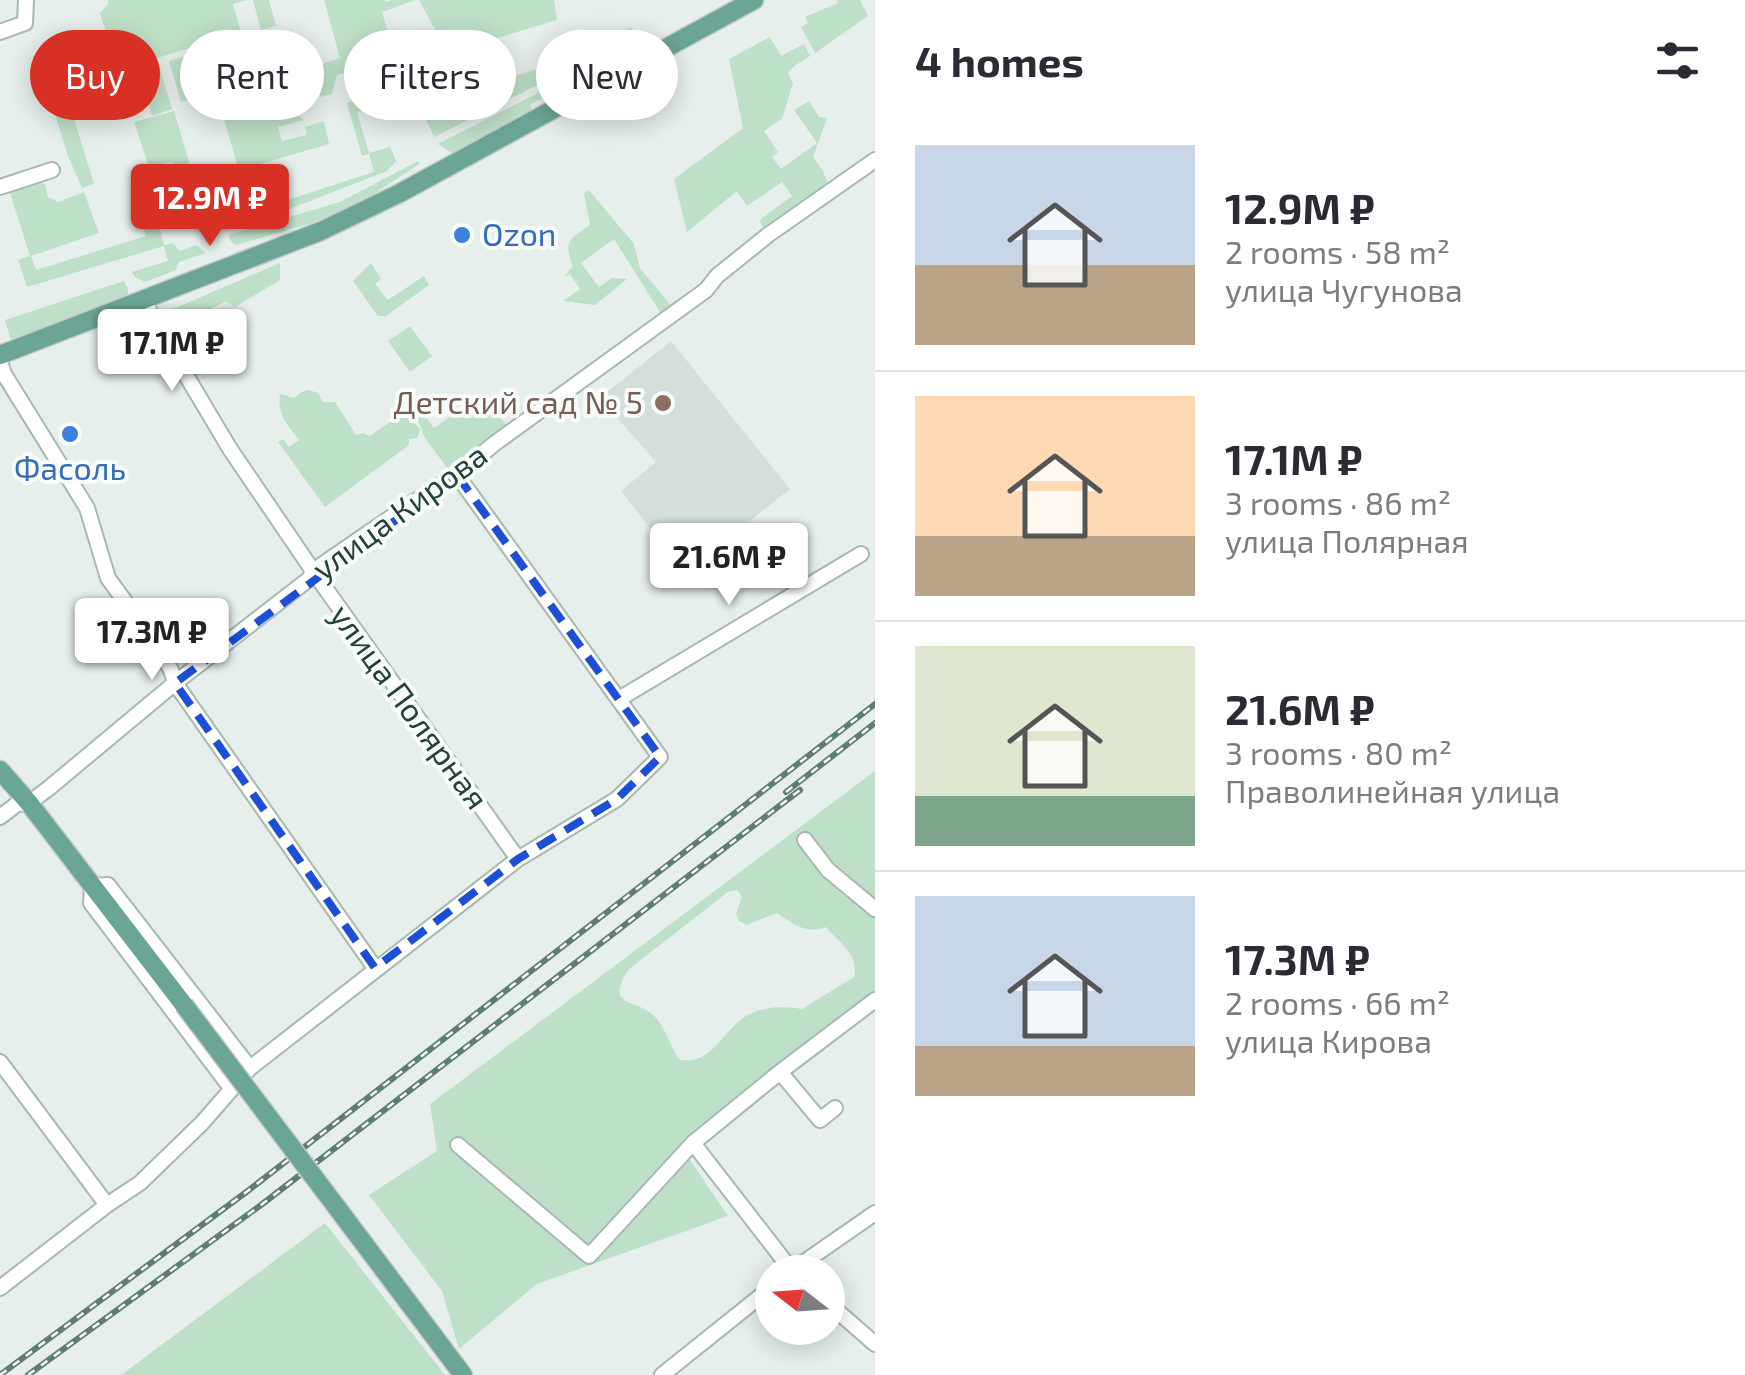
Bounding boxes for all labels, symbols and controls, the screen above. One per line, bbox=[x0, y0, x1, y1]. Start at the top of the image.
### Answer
chip: Buy bbox=[30, 30, 160, 120]
chip: Rent bbox=[180, 30, 324, 120]
chip: Filters bbox=[344, 30, 516, 120]
chip: New bbox=[536, 30, 678, 120]
icon: filters bbox=[1650, 33, 1705, 88]
text: 4 homes bbox=[915, 35, 1084, 85]
pin: 12.9M ₽ bbox=[118, 164, 302, 249]
text: 12.9M ₽ bbox=[153, 177, 267, 215]
text: 12.9M ₽ bbox=[1225, 182, 1375, 232]
icon: home bbox=[995, 185, 1115, 305]
place label: Ozon bbox=[482, 214, 556, 252]
marker: Ozon bbox=[451, 224, 473, 246]
text: 2 rooms · 58 m² bbox=[1225, 232, 1450, 270]
text: улица Чугунова bbox=[1225, 270, 1463, 308]
pin: 17.1M ₽ bbox=[80, 309, 264, 394]
text: 17.1M ₽ bbox=[120, 322, 224, 360]
place label: Детский сад № 5 bbox=[393, 382, 643, 420]
marker: Детский сад № 5 bbox=[652, 392, 674, 414]
marker: Фасоль bbox=[59, 423, 81, 445]
text: 17.1M ₽ bbox=[1225, 433, 1362, 483]
street label: улица Кирова bbox=[304, 434, 494, 587]
icon: home bbox=[995, 436, 1115, 556]
place label: Фасоль bbox=[14, 448, 126, 486]
text: 3 rooms · 86 m² bbox=[1225, 483, 1451, 521]
text: улица Полярная bbox=[1225, 521, 1469, 559]
pin: 21.6M ₽ bbox=[637, 523, 821, 608]
text: 21.6M ₽ bbox=[672, 536, 786, 574]
street label: улица Полярная bbox=[323, 596, 498, 816]
pin: 17.3M ₽ bbox=[60, 598, 244, 683]
text: 17.3M ₽ bbox=[97, 611, 207, 649]
text: 21.6M ₽ bbox=[1225, 683, 1375, 733]
icon: home bbox=[995, 686, 1115, 806]
text: 3 rooms · 80 m² bbox=[1225, 733, 1452, 771]
text: Праволинейная улица bbox=[1225, 771, 1560, 809]
text: 17.3M ₽ bbox=[1225, 933, 1370, 983]
icon: home bbox=[995, 936, 1115, 1056]
text: 2 rooms · 66 m² bbox=[1225, 983, 1450, 1021]
text: улица Кирова bbox=[1225, 1021, 1432, 1059]
north arrow bbox=[755, 1255, 845, 1345]
map controls bbox=[755, 1255, 845, 1345]

